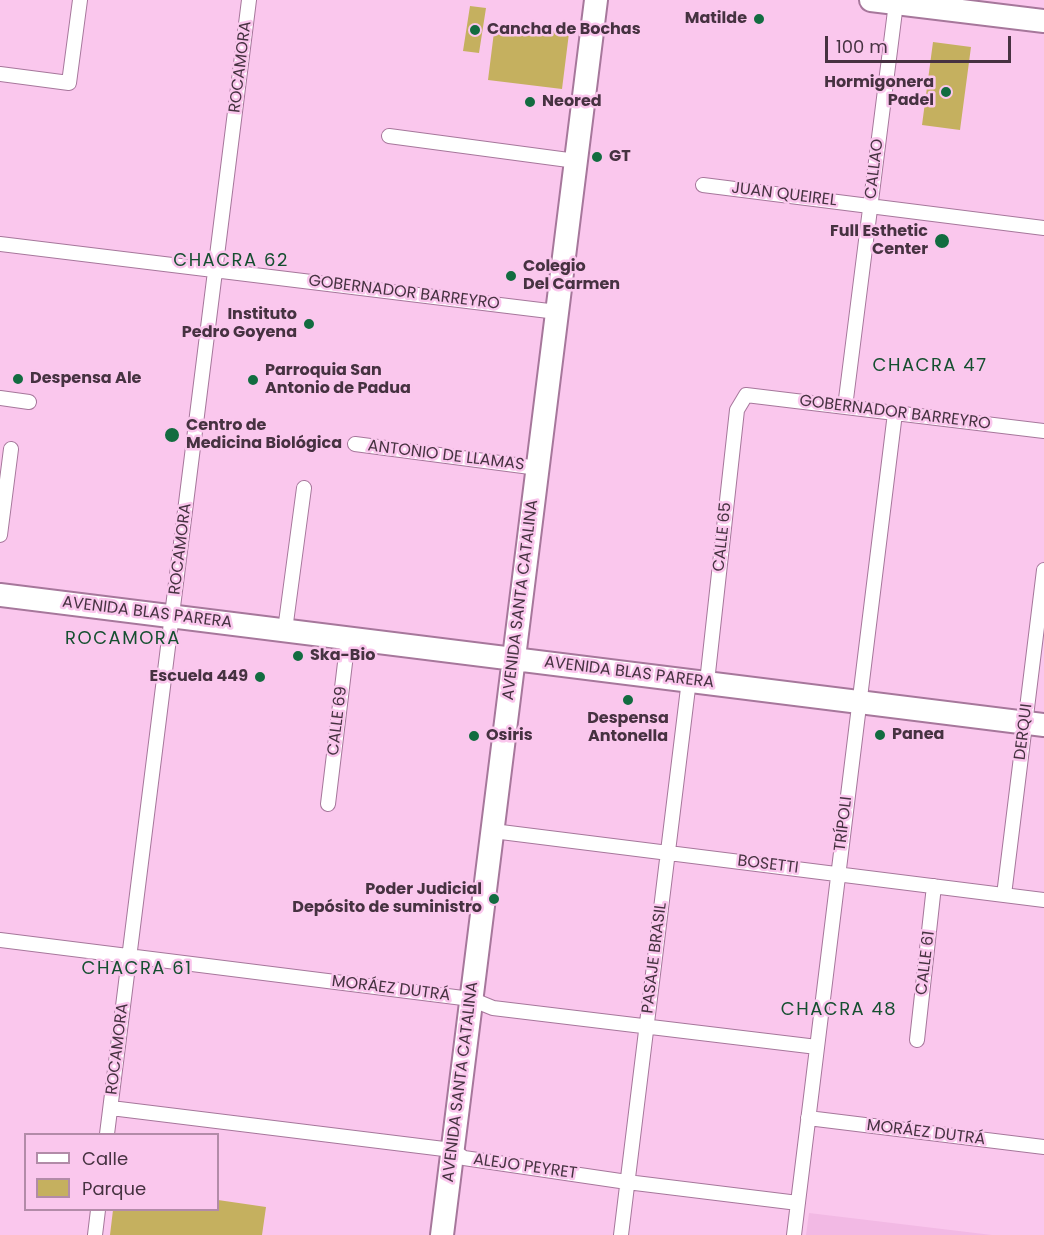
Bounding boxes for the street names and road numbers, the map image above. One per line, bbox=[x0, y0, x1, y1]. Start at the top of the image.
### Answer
street label: ROCAMORA bbox=[226, 20, 256, 114]
street label: CALLAO bbox=[862, 138, 888, 200]
street label: JUAN QUEIREL bbox=[730, 179, 838, 211]
street label: GOBERNADOR BARREYRO bbox=[307, 272, 501, 314]
street label: GOBERNADOR BARREYRO bbox=[798, 392, 992, 434]
street label: ANTONIO DE LLAMAS bbox=[367, 437, 525, 475]
street label: AVENIDA SANTA CATALINA bbox=[499, 499, 543, 701]
street label: CALLE 65 bbox=[710, 501, 736, 573]
street label: ROCAMORA bbox=[166, 502, 196, 596]
street label: AVENIDA BLAS PARERA bbox=[61, 593, 233, 633]
street label: AVENIDA BLAS PARERA bbox=[543, 653, 715, 693]
street label: CALLE 69 bbox=[324, 685, 352, 757]
street label: DERQUI bbox=[1011, 703, 1037, 761]
street label: TRÍPOLI bbox=[831, 796, 857, 852]
street label: BOSETTI bbox=[736, 852, 800, 878]
street label: PASAJE BRASIL bbox=[639, 901, 671, 1015]
street label: CALLE 61 bbox=[913, 930, 939, 996]
street label: MORÁEZ DUTRÁ bbox=[331, 972, 451, 1006]
street label: AVENIDA SANTA CATALINA bbox=[439, 981, 483, 1183]
street label: ROCAMORA bbox=[103, 1002, 133, 1096]
street label: MORÁEZ DUTRÁ bbox=[866, 1116, 986, 1150]
street label: ALEJO PEYRET bbox=[472, 1150, 578, 1184]

